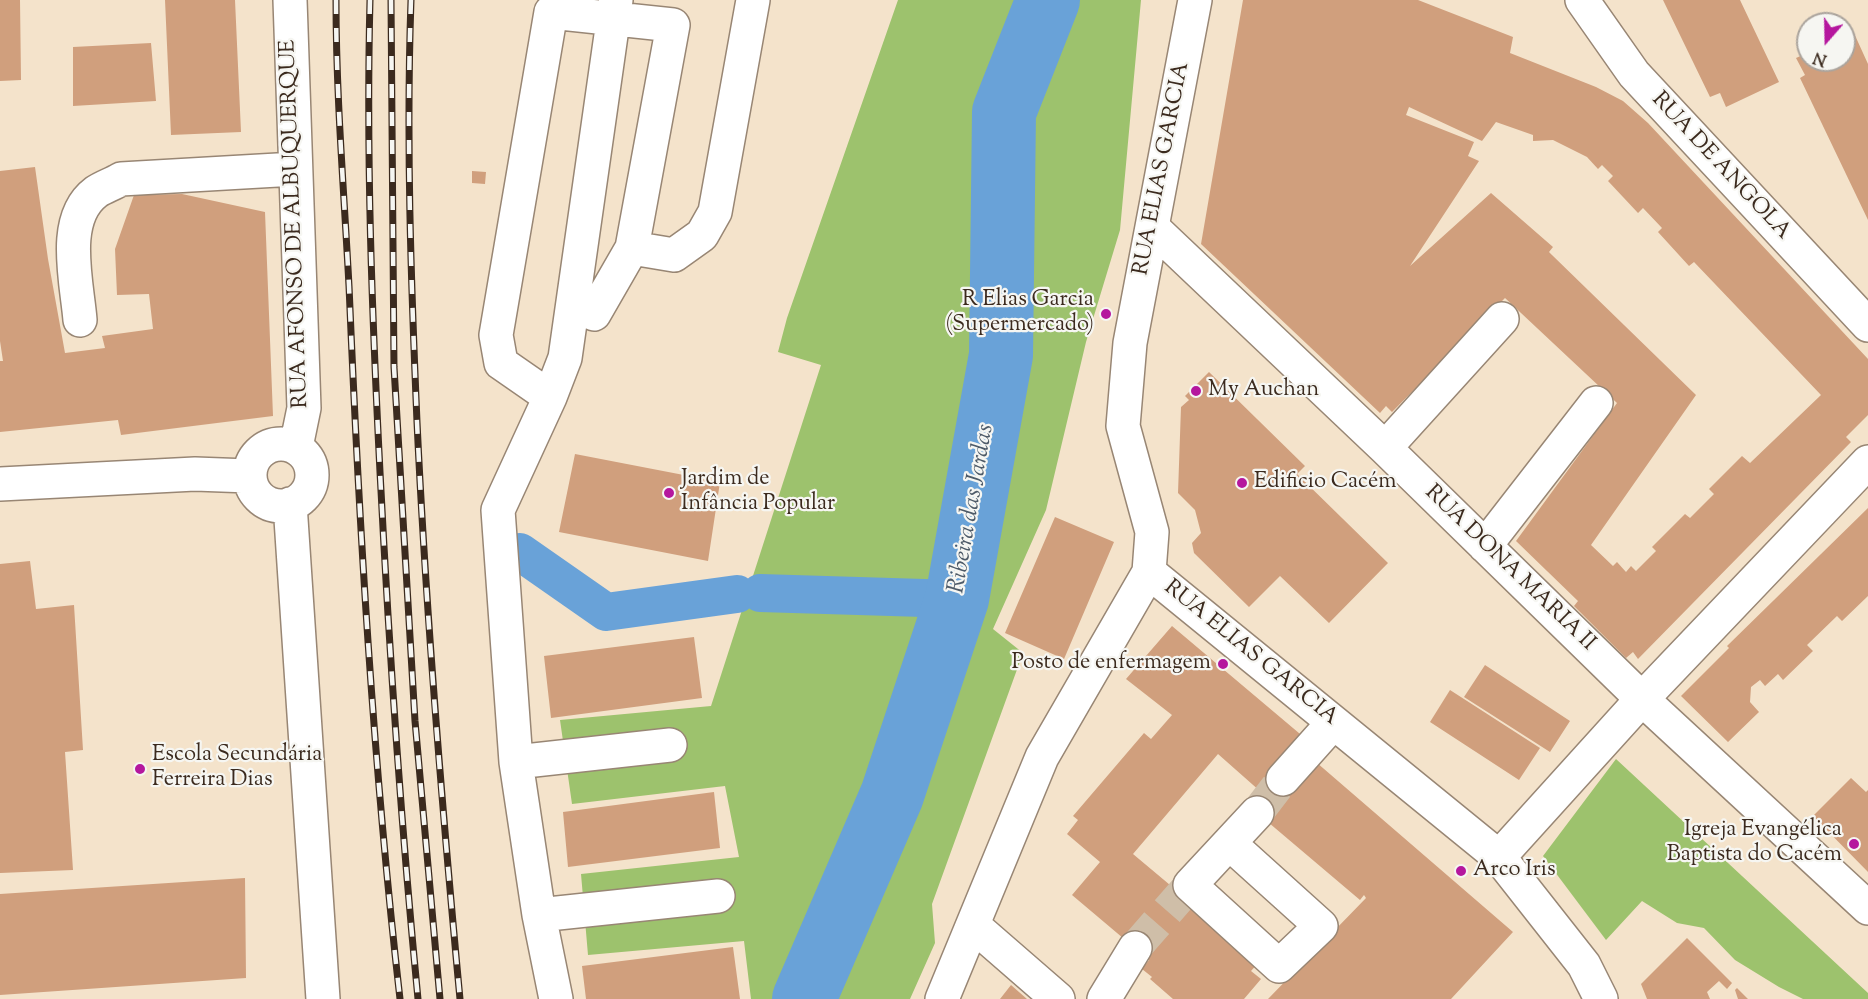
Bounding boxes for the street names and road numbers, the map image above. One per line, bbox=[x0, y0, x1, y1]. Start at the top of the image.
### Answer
street label: RUA AFONSO DE ALBUQUERQUE bbox=[276, 39, 316, 409]
street label: RUA ELIAS GARCIA bbox=[1129, 60, 1197, 278]
street label: RUA DE ANGOLA bbox=[1645, 88, 1795, 246]
street label: RUA DONA MARIA II bbox=[1418, 481, 1600, 657]
street label: RUA ELIAS GARCIA bbox=[1158, 576, 1342, 732]

